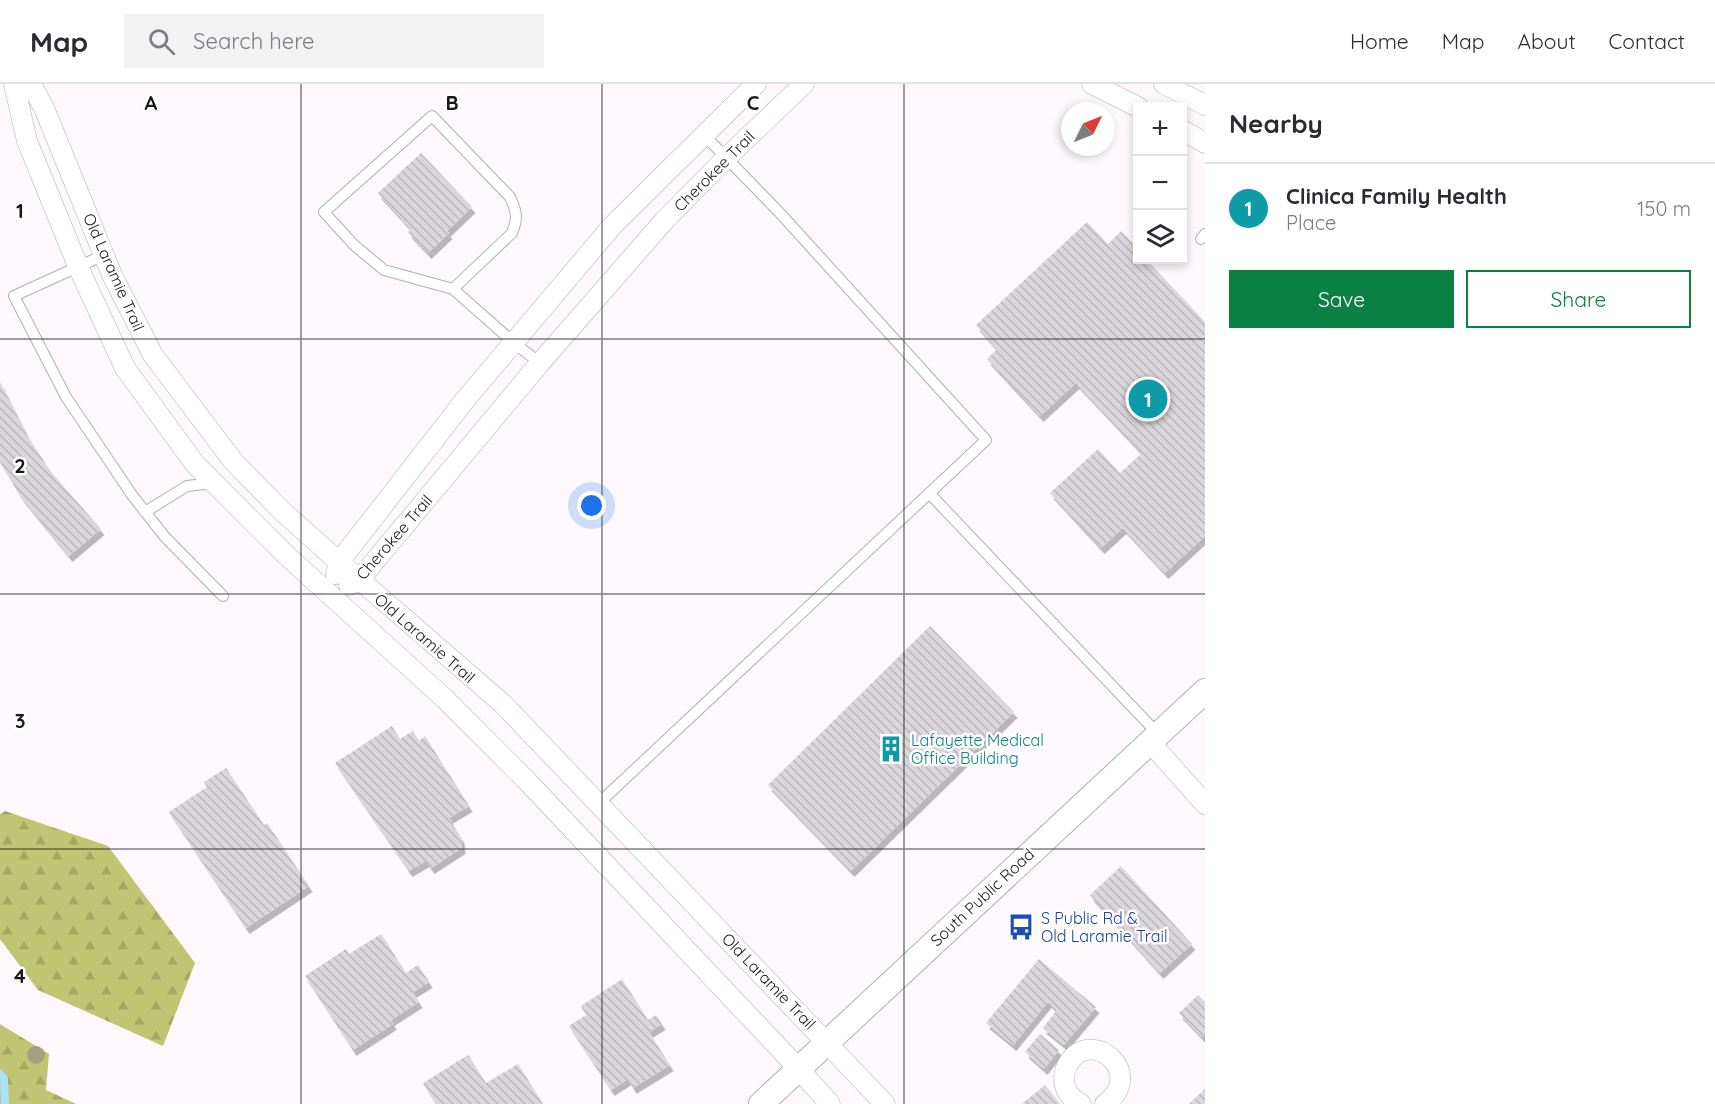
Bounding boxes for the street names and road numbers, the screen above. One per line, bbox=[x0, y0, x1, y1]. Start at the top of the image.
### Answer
street label: Cherokee Trail bbox=[669, 126, 759, 216]
street label: Old Laramie Trail bbox=[79, 210, 149, 334]
street label: Cherokee Trail bbox=[352, 490, 436, 584]
street label: Old Laramie Trail bbox=[371, 589, 479, 687]
street label: South Public Road bbox=[926, 844, 1038, 950]
street label: Old Laramie Trail bbox=[718, 929, 820, 1033]

